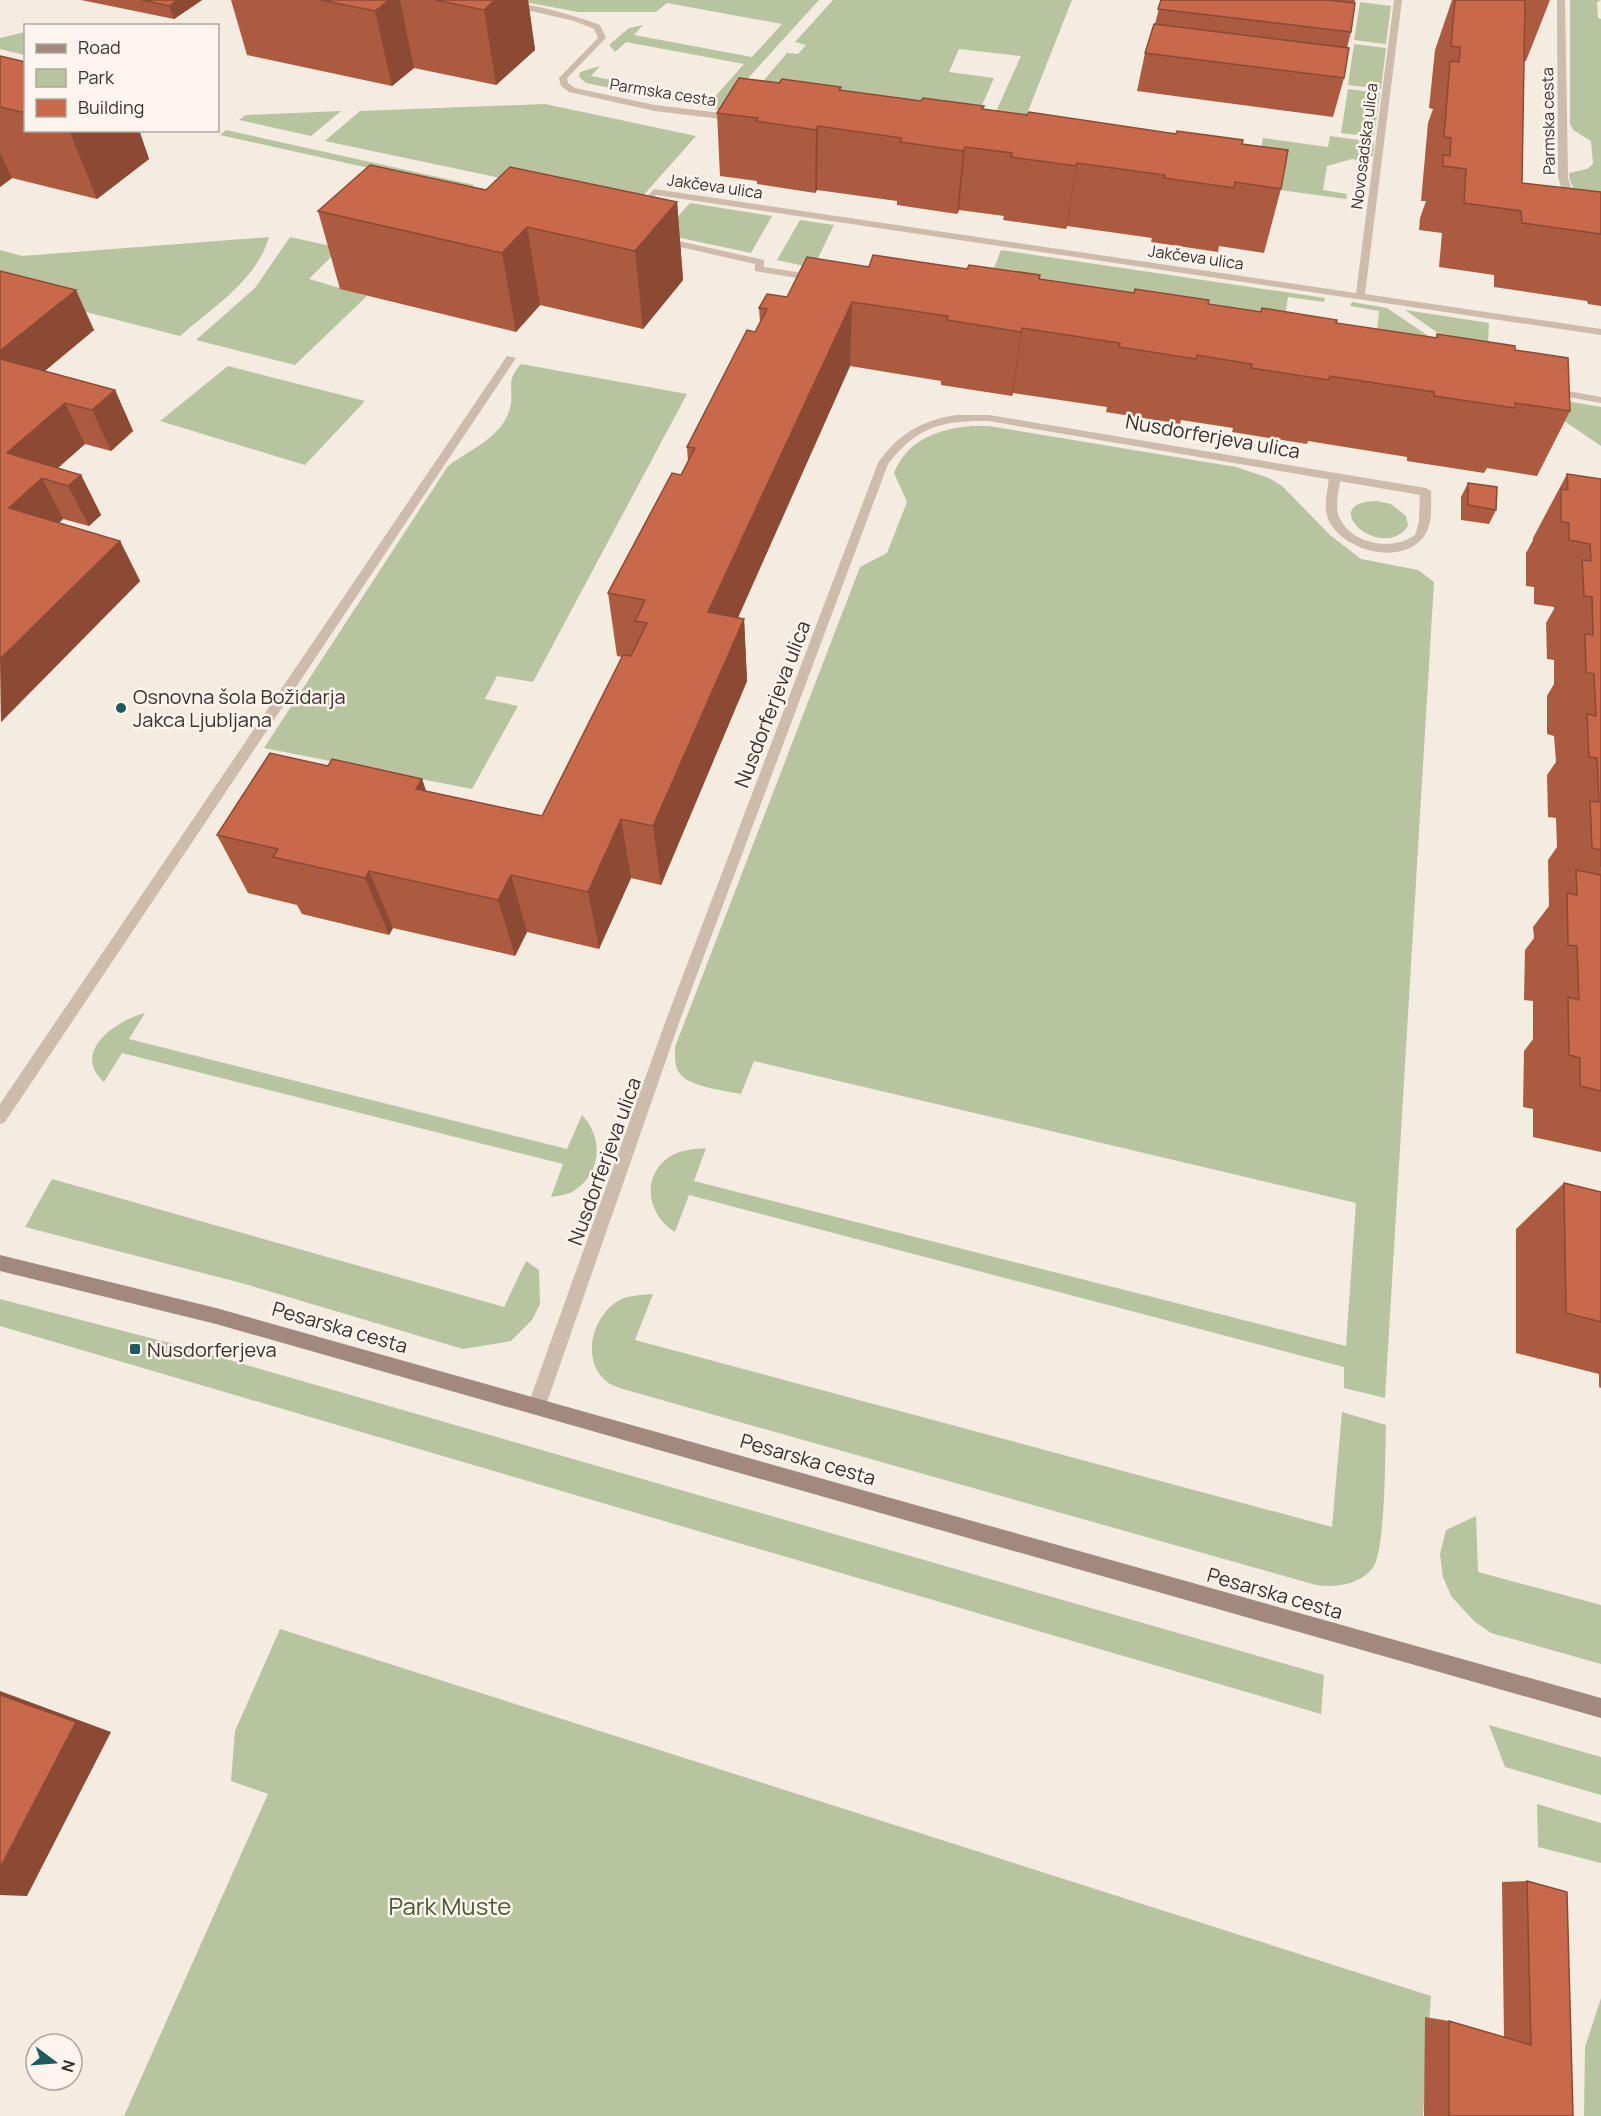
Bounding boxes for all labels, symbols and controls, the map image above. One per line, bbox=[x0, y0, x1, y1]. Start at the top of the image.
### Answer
legend bbox=[24, 24, 219, 132]
text: Road bbox=[78, 35, 121, 59]
text: Park bbox=[78, 65, 115, 89]
street label: Parmska cesta bbox=[1536, 67, 1560, 175]
street label: Parmska cesta bbox=[608, 73, 718, 111]
street label: Novosadska ulica bbox=[1345, 82, 1383, 210]
text: Building bbox=[78, 95, 144, 119]
street label: Jakčeva ulica bbox=[666, 168, 764, 204]
street label: Jakčeva ulica bbox=[1147, 239, 1245, 275]
street label: Nusdorferjeva ulica bbox=[1124, 407, 1302, 465]
street label: Nusdorferjeva ulica bbox=[728, 617, 816, 791]
place label: Osnovna šola Božidarja Jakca Ljubljana bbox=[133, 683, 346, 733]
marker: Osnovna šola Božidarja Jakca Ljubljana bbox=[114, 701, 128, 715]
street label: Nusdorferjeva ulica bbox=[561, 1073, 647, 1249]
street label: Pesarska cesta bbox=[269, 1295, 411, 1359]
place label: Nusdorferjeva bbox=[147, 1336, 277, 1363]
marker: Nusdorferjeva bbox=[128, 1342, 142, 1356]
street label: Pesarska cesta bbox=[737, 1427, 879, 1491]
street label: Pesarska cesta bbox=[1204, 1561, 1346, 1625]
park label: Park Muste bbox=[389, 1889, 511, 1922]
north arrow bbox=[24, 2032, 84, 2092]
text: N bbox=[56, 2058, 81, 2075]

